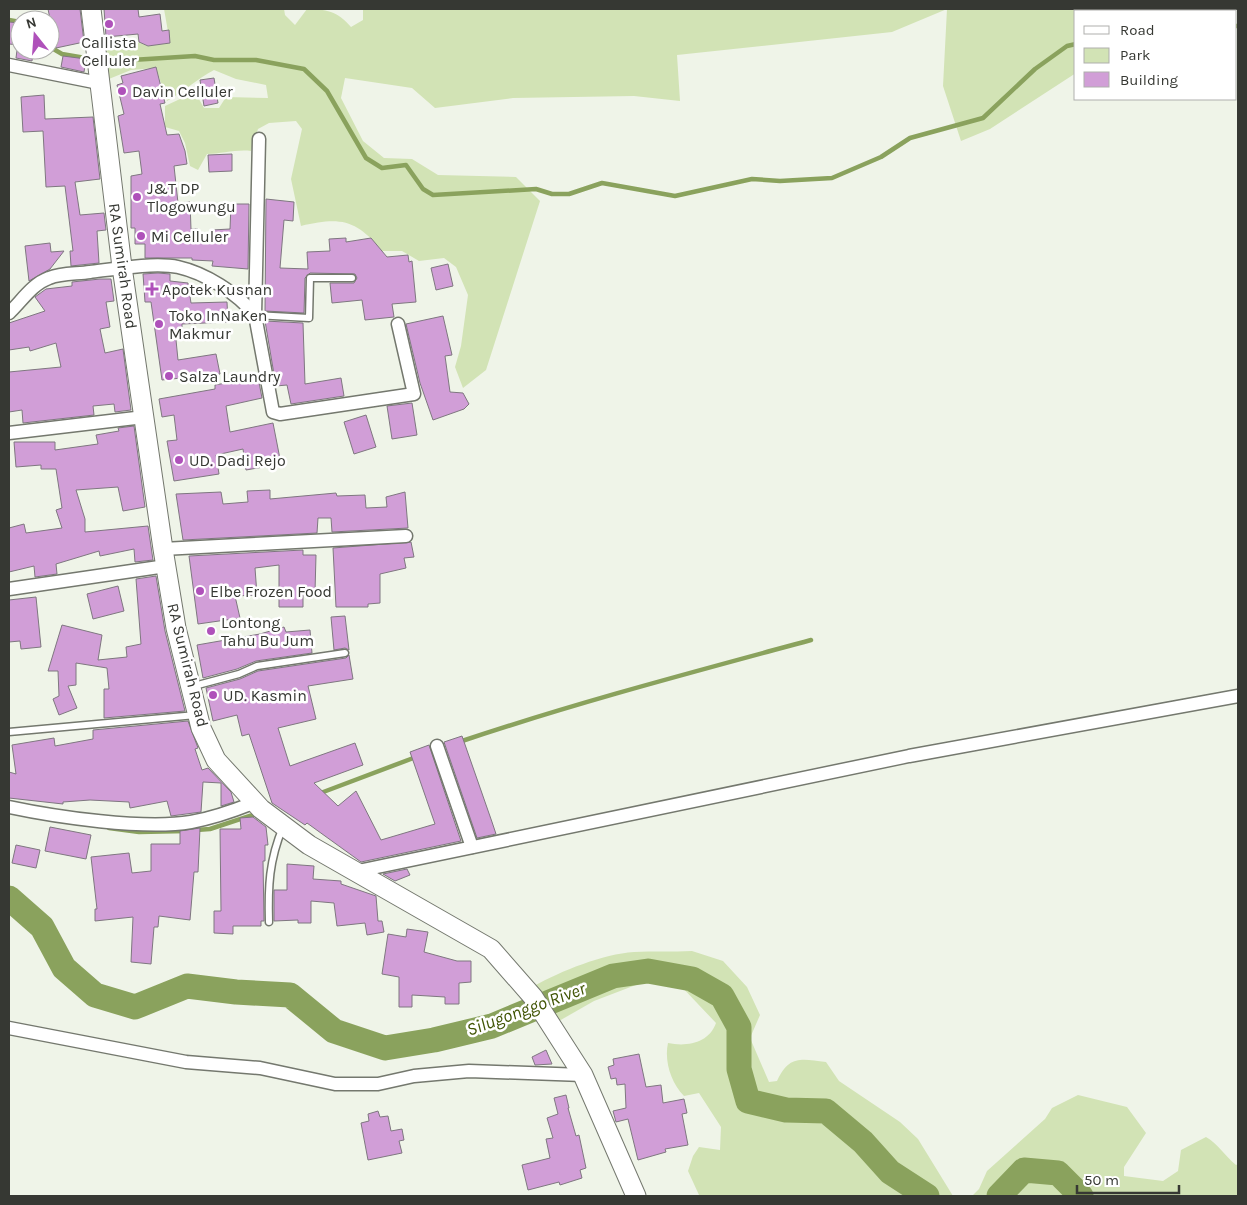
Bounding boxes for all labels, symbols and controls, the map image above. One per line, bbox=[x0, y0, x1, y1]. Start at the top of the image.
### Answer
north arrow bbox=[10, 10, 60, 60]
legend bbox=[1074, 10, 1237, 100]
text: N bbox=[24, 13, 39, 33]
marker: Callista Celluler bbox=[103, 18, 115, 30]
text: Road bbox=[1120, 21, 1155, 39]
place label: Callista Celluler bbox=[81, 33, 137, 70]
text: Park bbox=[1120, 46, 1150, 64]
text: Building bbox=[1120, 71, 1178, 89]
place label: Davin Celluler bbox=[132, 82, 233, 101]
marker: Davin Celluler bbox=[116, 85, 128, 97]
place label: J&T DP Tlogowungu bbox=[147, 179, 236, 216]
marker: J&T DP Tlogowungu bbox=[131, 191, 143, 203]
street label: RA Sumirah Road bbox=[105, 202, 141, 330]
place label: Mi Celluler bbox=[151, 227, 228, 246]
marker: Mi Celluler bbox=[135, 230, 147, 242]
place label: Apotek Kusnan bbox=[162, 280, 272, 299]
marker: Apotek Kusnan bbox=[146, 283, 158, 295]
place label: Toko InNaKen Makmur bbox=[169, 306, 268, 343]
marker: Toko InNaKen Makmur bbox=[153, 318, 165, 330]
place label: Salza Laundry bbox=[179, 367, 281, 386]
marker: Salza Laundry bbox=[163, 370, 175, 382]
place label: UD. Dadi Rejo bbox=[189, 451, 286, 470]
marker: UD. Dadi Rejo bbox=[173, 454, 185, 466]
place label: Elbe Frozen Food bbox=[210, 582, 332, 601]
marker: Elbe Frozen Food bbox=[194, 585, 206, 597]
street label: RA Sumirah Road bbox=[163, 601, 213, 729]
place label: Lontong Tahu Bu Jum bbox=[221, 613, 314, 650]
marker: Lontong Tahu Bu Jum bbox=[205, 625, 217, 637]
place label: UD. Kasmin bbox=[223, 686, 307, 705]
marker: UD. Kasmin bbox=[207, 689, 219, 701]
water label: Silugonggo River bbox=[463, 977, 589, 1041]
scale bar bbox=[1077, 1162, 1180, 1194]
text: 50 m bbox=[1084, 1171, 1119, 1189]

